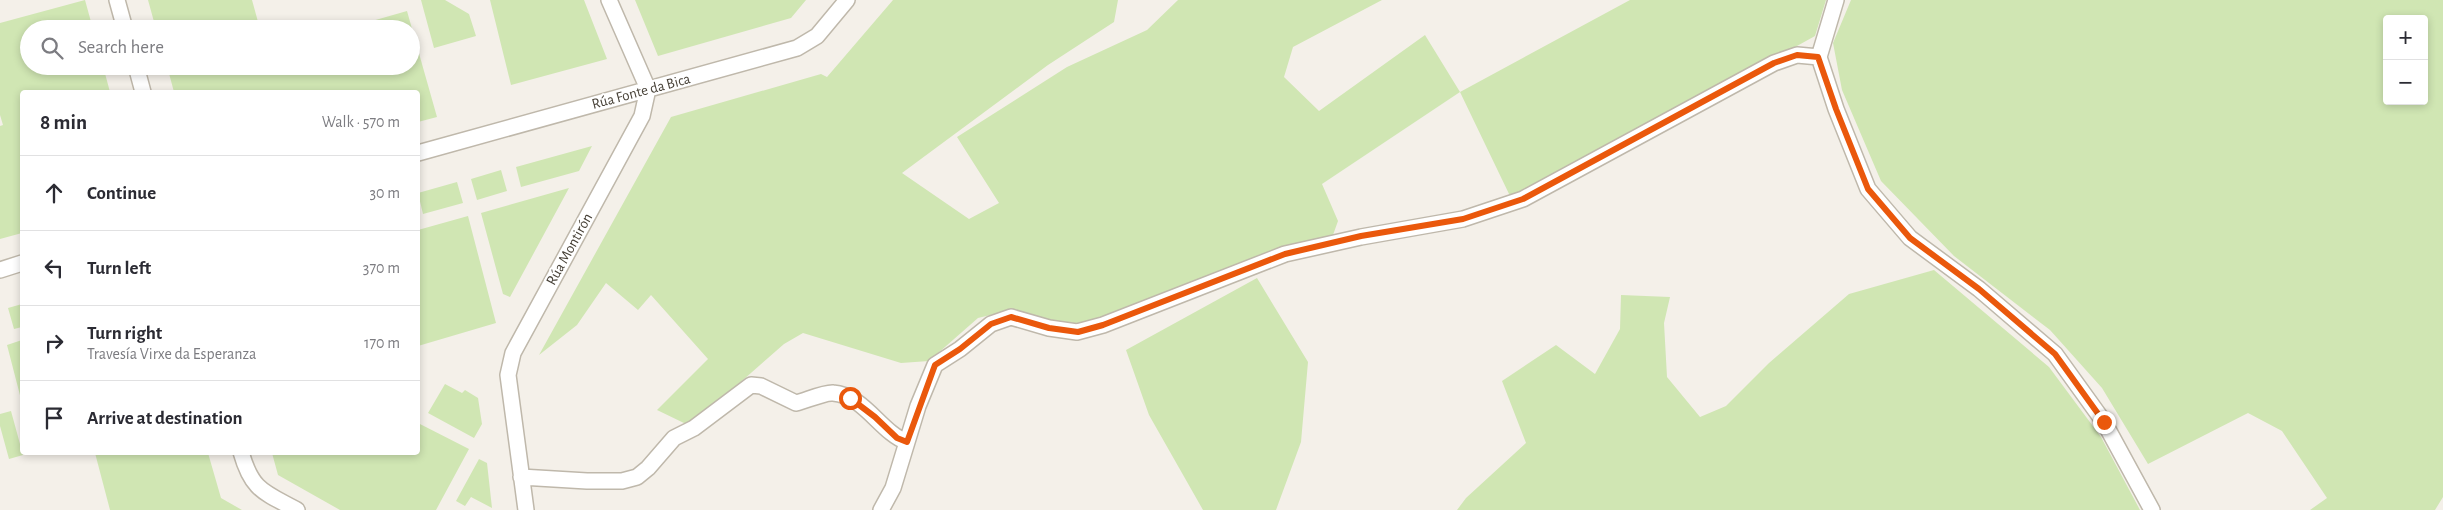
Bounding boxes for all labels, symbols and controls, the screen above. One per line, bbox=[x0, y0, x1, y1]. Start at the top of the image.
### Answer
map controls bbox=[2383, 15, 2428, 105]
button: + bbox=[2383, 15, 2428, 60]
search box bbox=[20, 20, 420, 75]
icon: search bbox=[38, 34, 66, 62]
text: Search here bbox=[78, 38, 164, 57]
button: − bbox=[2383, 60, 2428, 105]
street label: Rúa Fonte da Bica bbox=[590, 71, 692, 112]
text: 8 min bbox=[40, 112, 87, 133]
text: Walk · 570 m bbox=[322, 114, 400, 130]
icon: ahead bbox=[40, 179, 68, 207]
text: Continue bbox=[87, 184, 156, 203]
text: 30 m bbox=[370, 185, 400, 201]
street label: Rúa Montirón bbox=[544, 211, 595, 288]
icon: left bbox=[40, 254, 68, 282]
text: Turn left bbox=[87, 259, 151, 278]
text: 370 m bbox=[363, 260, 400, 276]
text: Turn right bbox=[87, 324, 162, 343]
icon: right bbox=[40, 329, 68, 357]
text: 170 m bbox=[364, 335, 400, 351]
text: Travesía Virxe da Esperanza bbox=[87, 346, 257, 362]
route start bbox=[839, 387, 862, 410]
icon: arrive bbox=[40, 404, 68, 432]
text: Arrive at destination bbox=[87, 409, 243, 428]
route end bbox=[2093, 411, 2116, 434]

